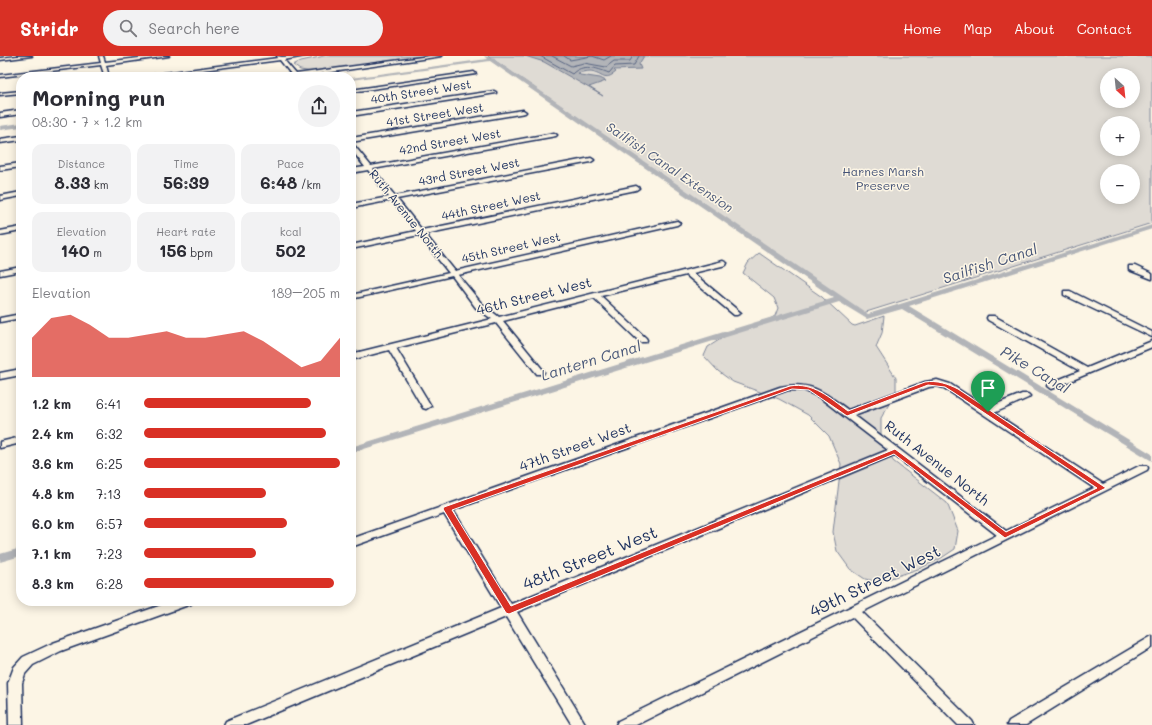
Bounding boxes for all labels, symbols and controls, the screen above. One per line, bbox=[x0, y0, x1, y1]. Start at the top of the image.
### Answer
search box bbox=[103, 10, 383, 46]
text: Stridr bbox=[20, 16, 79, 41]
icon: search bbox=[117, 17, 139, 39]
text: Search here bbox=[149, 18, 240, 38]
text: Home bbox=[903, 19, 941, 38]
text: Map bbox=[963, 19, 992, 38]
text: About bbox=[1014, 19, 1055, 38]
text: Contact bbox=[1077, 19, 1132, 38]
north arrow bbox=[1100, 68, 1140, 108]
map controls bbox=[1100, 68, 1140, 204]
street label: 40th Street West bbox=[369, 75, 472, 107]
text: Morning run bbox=[32, 83, 165, 112]
button: share bbox=[298, 85, 340, 127]
street label: 41st Street West bbox=[385, 98, 485, 130]
text: 08:30 · 7 × 1.2 km bbox=[32, 113, 142, 130]
button: + bbox=[1100, 116, 1140, 156]
water label: Sailfish Canal Extension bbox=[603, 118, 737, 216]
street label: 42nd Street West bbox=[398, 124, 502, 158]
street label: 43rd Street West bbox=[417, 153, 521, 189]
text: Distance bbox=[58, 156, 105, 171]
text: Time bbox=[173, 156, 199, 171]
text: Pace bbox=[277, 156, 304, 171]
park label: Harnes Marsh Preserve bbox=[842, 163, 924, 193]
button: − bbox=[1100, 164, 1140, 204]
street label: Ruth Avenue North bbox=[366, 166, 448, 261]
text: 8.33 bbox=[54, 171, 90, 193]
text: 56:39 bbox=[163, 171, 209, 193]
text: 6:48 bbox=[260, 171, 297, 193]
text: km bbox=[90, 177, 108, 192]
text: /km bbox=[297, 177, 321, 192]
street label: 44th Street West bbox=[440, 187, 542, 223]
text: Elevation bbox=[57, 224, 106, 239]
text: Heart rate bbox=[156, 224, 216, 239]
text: kcal bbox=[280, 224, 302, 239]
street label: 45th Street West bbox=[460, 228, 562, 266]
water label: Sailfish Canal bbox=[940, 238, 1040, 288]
text: 140 bbox=[61, 239, 90, 261]
text: 156 bbox=[159, 239, 187, 261]
text: 502 bbox=[275, 239, 306, 261]
text: m bbox=[90, 245, 102, 260]
text: bpm bbox=[187, 245, 213, 260]
street label: 46th Street West bbox=[474, 272, 594, 319]
text: Elevation bbox=[32, 284, 90, 301]
text: 189–205 m bbox=[271, 284, 340, 301]
water label: Lantern Canal bbox=[538, 335, 643, 385]
water label: Pike Canal bbox=[997, 341, 1074, 398]
pin bbox=[971, 371, 1005, 412]
icon: arrive bbox=[977, 377, 999, 399]
text: 1.2 km bbox=[32, 395, 71, 412]
text: 6:41 bbox=[96, 395, 121, 412]
street label: Ruth Avenue North bbox=[881, 416, 994, 509]
street label: 47th Street West bbox=[516, 418, 633, 476]
text: 2.4 km bbox=[32, 425, 74, 442]
text: 6:32 bbox=[96, 425, 123, 442]
text: 3.6 km bbox=[32, 455, 74, 472]
text: 6:25 bbox=[96, 455, 123, 472]
text: 4.8 km bbox=[32, 485, 74, 502]
text: 7:13 bbox=[96, 485, 121, 502]
text: 6.0 km bbox=[32, 515, 74, 532]
text: 6:57 bbox=[96, 515, 123, 532]
street label: 48th Street West bbox=[519, 520, 660, 594]
street label: 49th Street West bbox=[805, 539, 944, 621]
text: 7.1 km bbox=[32, 545, 71, 562]
text: 7:23 bbox=[96, 545, 122, 562]
text: 8.3 km bbox=[32, 575, 74, 592]
text: 6:28 bbox=[96, 575, 123, 592]

